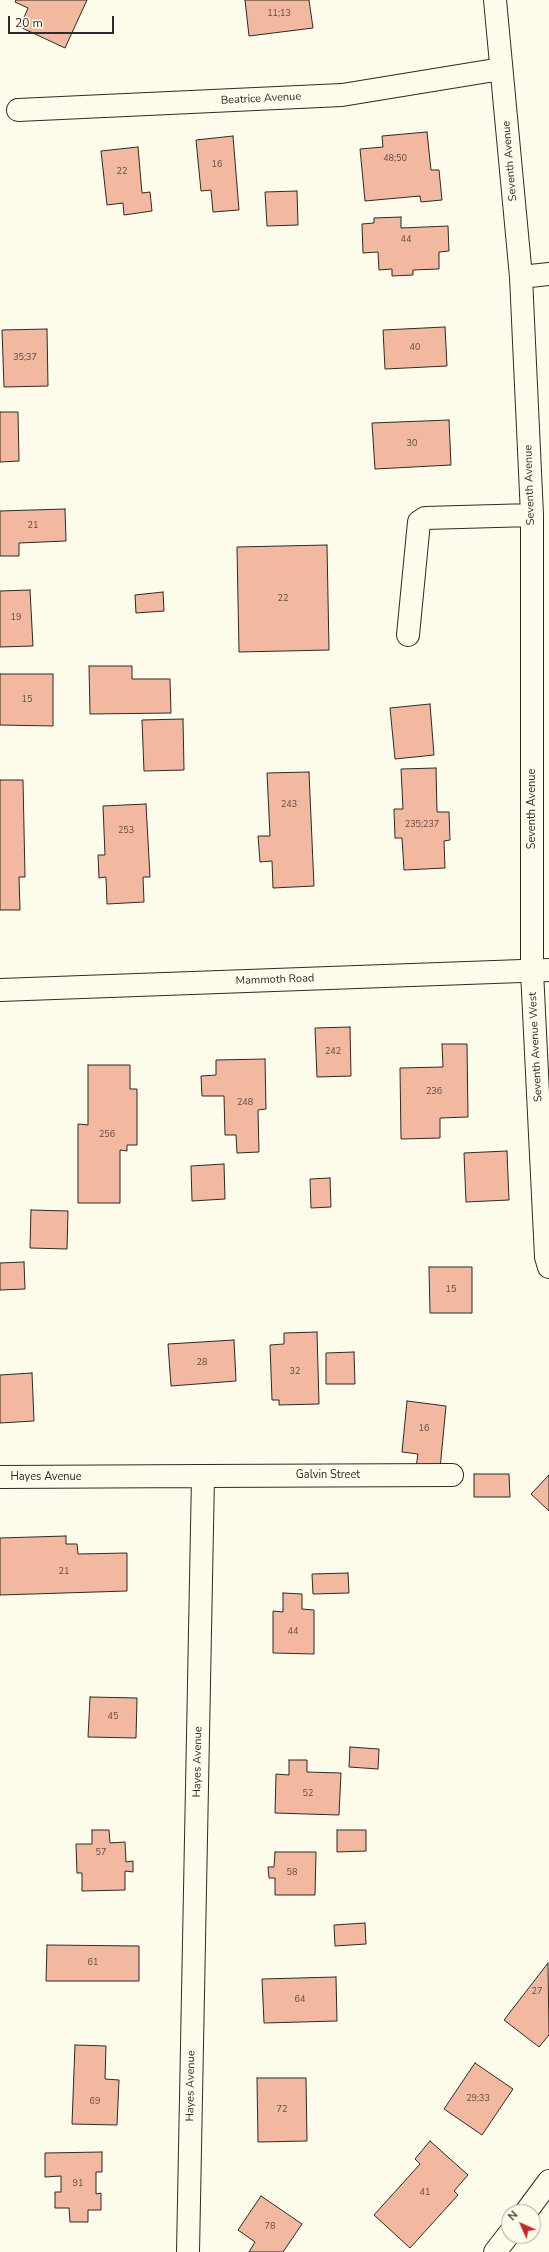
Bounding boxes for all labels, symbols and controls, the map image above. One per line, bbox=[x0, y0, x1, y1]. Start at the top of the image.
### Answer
scale bar bbox=[10, 8, 116, 34]
house number: 11;13 bbox=[267, 9, 291, 19]
text: 20 m bbox=[15, 15, 43, 31]
street label: Beatrice Avenue bbox=[220, 90, 302, 108]
street label: Seventh Avenue bbox=[500, 120, 520, 202]
house number: 48;50 bbox=[383, 154, 407, 164]
house number: 16 bbox=[212, 160, 222, 170]
house number: 22 bbox=[117, 167, 127, 177]
house number: 44 bbox=[401, 235, 411, 245]
house number: 40 bbox=[410, 343, 420, 353]
house number: 35;37 bbox=[13, 353, 37, 363]
house number: 30 bbox=[407, 439, 417, 449]
street label: Seventh Avenue bbox=[522, 444, 538, 526]
house number: 21 bbox=[28, 521, 38, 531]
house number: 22 bbox=[278, 594, 288, 604]
house number: 19 bbox=[11, 613, 21, 623]
house number: 15 bbox=[22, 695, 32, 705]
street label: Seventh Avenue bbox=[525, 769, 539, 849]
house number: 243 bbox=[281, 800, 297, 810]
house number: 235;237 bbox=[405, 820, 439, 830]
house number: 253 bbox=[118, 826, 134, 836]
street label: Mammoth Road bbox=[235, 972, 315, 988]
street label: Seventh Avenue West bbox=[527, 992, 545, 1102]
house number: 242 bbox=[325, 1047, 341, 1057]
house number: 236 bbox=[426, 1087, 442, 1097]
house number: 248 bbox=[237, 1098, 253, 1108]
house number: 256 bbox=[99, 1130, 115, 1140]
house number: 15 bbox=[446, 1285, 456, 1295]
house number: 28 bbox=[197, 1358, 207, 1368]
house number: 32 bbox=[290, 1367, 300, 1377]
house number: 16 bbox=[419, 1424, 429, 1434]
street label: Galvin Street bbox=[296, 1468, 360, 1482]
street label: Hayes Avenue bbox=[10, 1470, 82, 1484]
house number: 21 bbox=[59, 1567, 69, 1577]
house number: 44 bbox=[288, 1627, 298, 1637]
house number: 45 bbox=[108, 1712, 118, 1722]
street label: Hayes Avenue bbox=[191, 1726, 205, 1798]
house number: 52 bbox=[303, 1789, 313, 1799]
house number: 57 bbox=[96, 1848, 106, 1858]
house number: 58 bbox=[287, 1868, 297, 1878]
house number: 61 bbox=[88, 1958, 98, 1968]
house number: 27 bbox=[532, 1987, 542, 1997]
house number: 64 bbox=[295, 1995, 305, 2005]
street label: Hayes Avenue bbox=[184, 2050, 198, 2122]
house number: 29;33 bbox=[466, 2094, 490, 2104]
house number: 69 bbox=[90, 2097, 100, 2107]
house number: 72 bbox=[277, 2105, 287, 2115]
house number: 91 bbox=[73, 2179, 83, 2189]
house number: 41 bbox=[420, 2188, 430, 2198]
north arrow bbox=[501, 2204, 541, 2244]
text: N bbox=[505, 2208, 521, 2224]
house number: 78 bbox=[265, 2222, 275, 2232]

